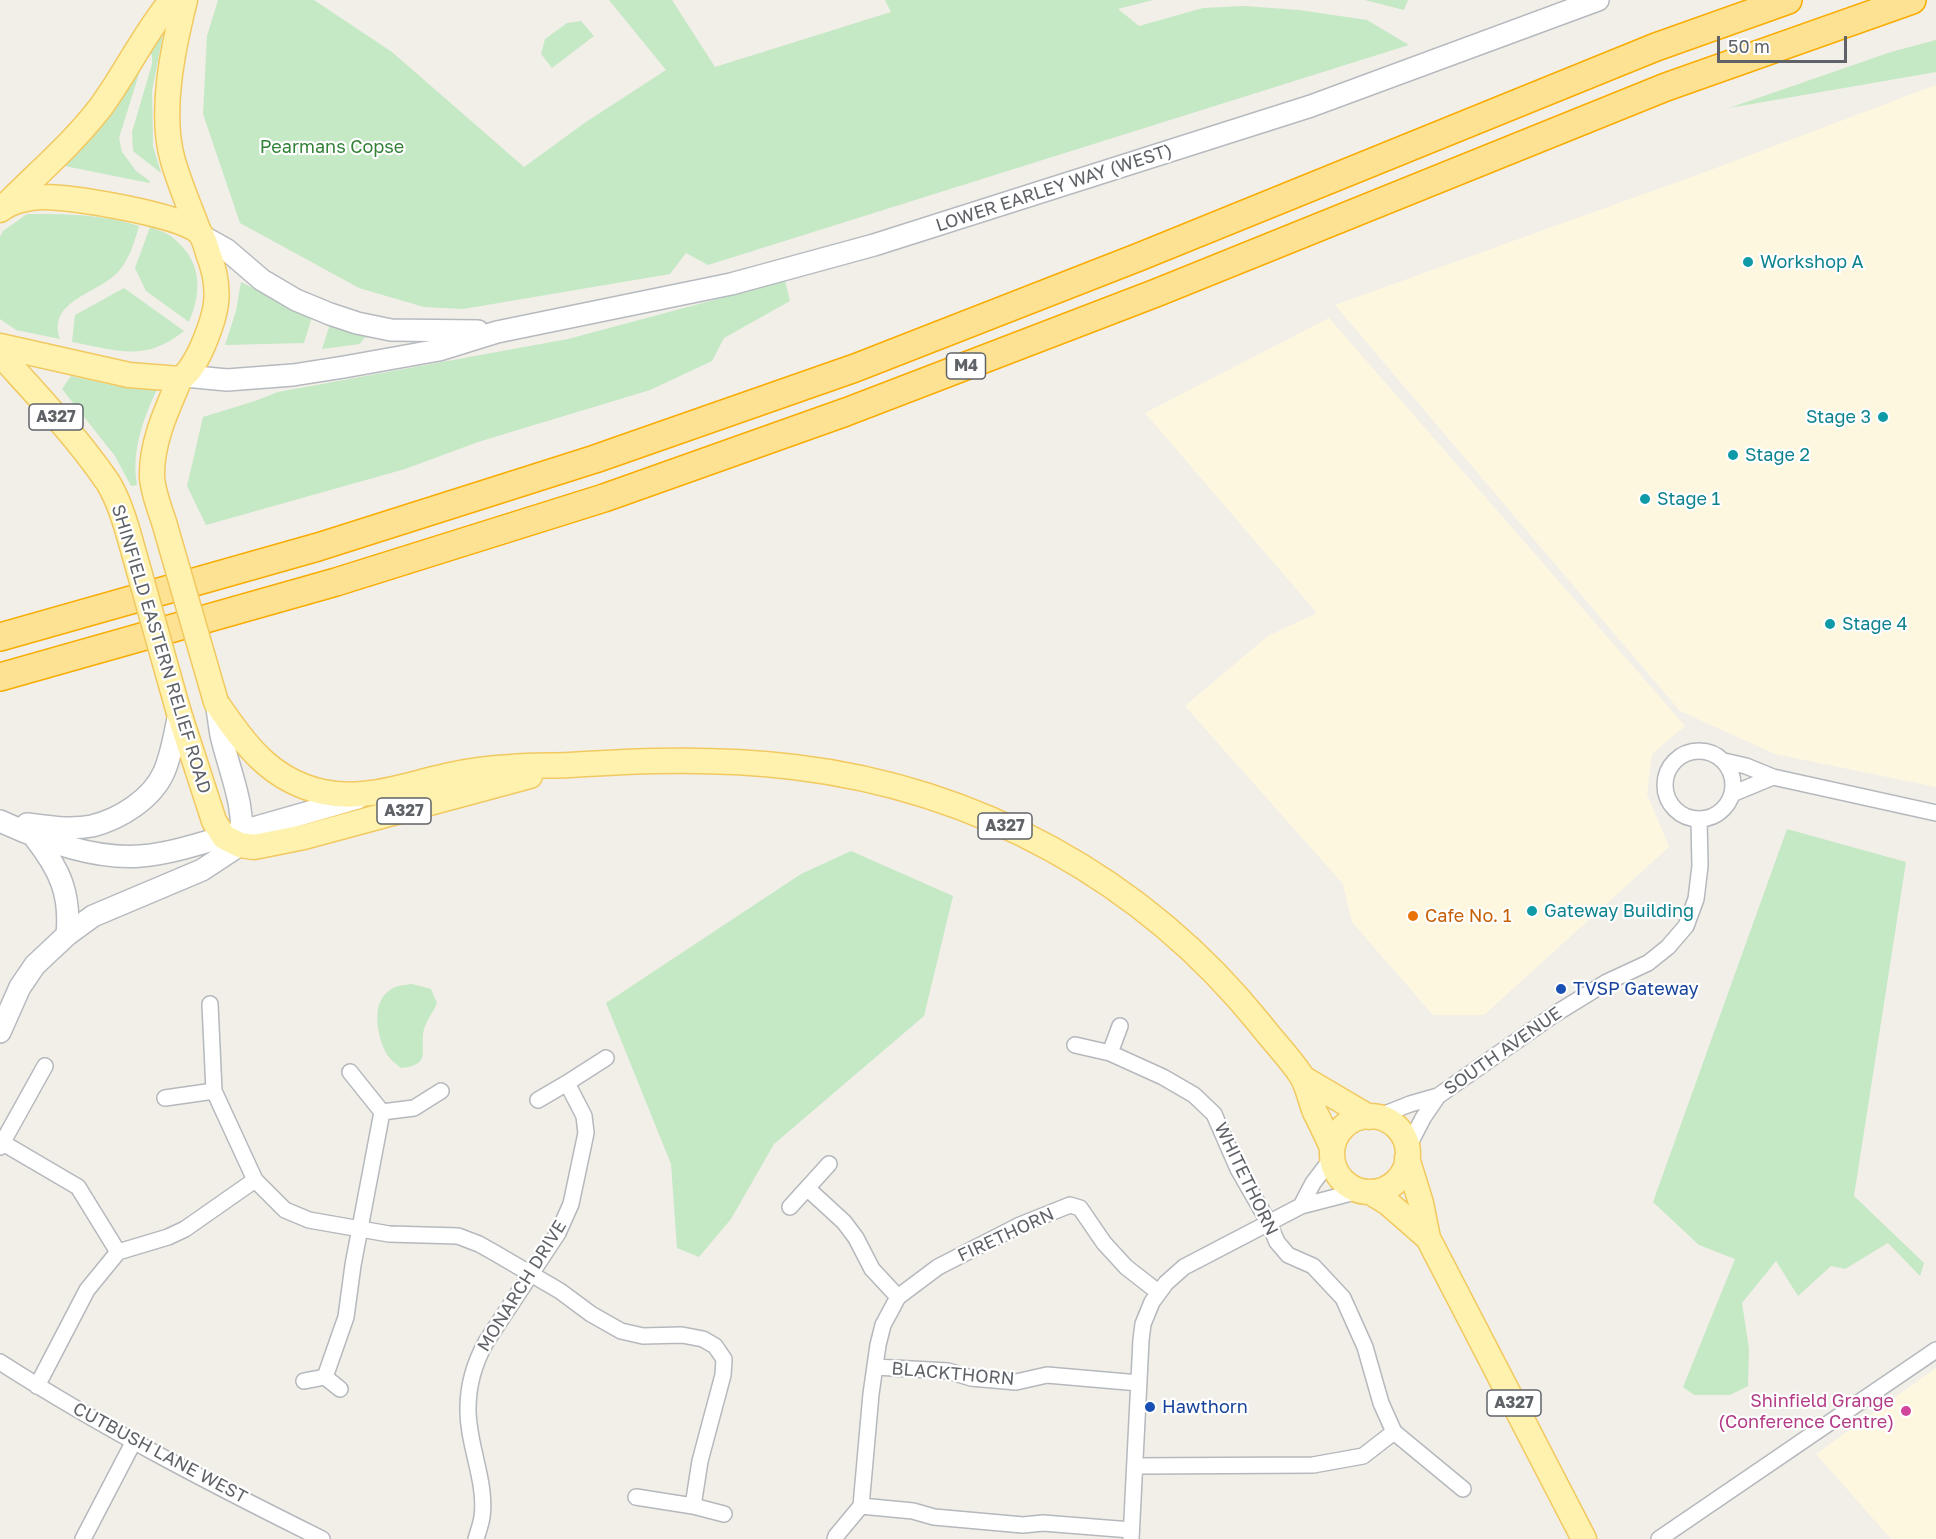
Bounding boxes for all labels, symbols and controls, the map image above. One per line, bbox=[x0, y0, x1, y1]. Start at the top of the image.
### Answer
scale bar bbox=[1720, 24, 1850, 62]
text: 50 m bbox=[1728, 35, 1770, 57]
park label: Pearmans Copse bbox=[260, 136, 404, 158]
street label: LOWER EARLEY WAY (WEST) bbox=[933, 140, 1175, 236]
place label: Workshop A bbox=[1760, 251, 1864, 273]
marker: Workshop A bbox=[1741, 255, 1755, 269]
road number: M4 bbox=[946, 353, 986, 379]
road number: A327 bbox=[29, 404, 83, 430]
place label: Stage 3 bbox=[1806, 406, 1871, 428]
marker: Stage 3 bbox=[1876, 410, 1890, 424]
place label: Stage 2 bbox=[1745, 444, 1810, 466]
marker: Stage 2 bbox=[1726, 448, 1740, 462]
place label: Stage 1 bbox=[1657, 488, 1720, 510]
marker: Stage 1 bbox=[1638, 492, 1652, 506]
street label: SHINFIELD EASTERN RELIEF ROAD bbox=[107, 502, 215, 796]
place label: Stage 4 bbox=[1842, 613, 1908, 635]
marker: Stage 4 bbox=[1823, 617, 1837, 631]
road number: A327 bbox=[377, 798, 431, 824]
road number: A327 bbox=[978, 813, 1032, 839]
place label: Gateway Building bbox=[1544, 900, 1694, 922]
marker: Gateway Building bbox=[1525, 904, 1539, 918]
place label: Cafe No. 1 bbox=[1425, 905, 1511, 927]
marker: Cafe No. 1 bbox=[1406, 909, 1420, 923]
place label: TVSP Gateway bbox=[1573, 978, 1699, 1000]
marker: TVSP Gateway bbox=[1554, 982, 1568, 996]
street label: SOUTH AVENUE bbox=[1440, 1002, 1566, 1100]
street label: WHITETHORN bbox=[1209, 1119, 1283, 1239]
street label: FIRETHORN bbox=[954, 1203, 1058, 1267]
street label: MONARCH DRIVE bbox=[473, 1216, 571, 1356]
street label: BLACKTHORN bbox=[891, 1358, 1015, 1390]
road number: A327 bbox=[1487, 1390, 1541, 1416]
place label: Shinfield Grange (Conference Centre) bbox=[1718, 1390, 1894, 1432]
place label: Hawthorn bbox=[1162, 1396, 1248, 1418]
street label: CUTBUSH LANE WEST bbox=[69, 1398, 251, 1508]
marker: Hawthorn bbox=[1143, 1400, 1157, 1414]
marker: Shinfield Grange (Conference Centre) bbox=[1899, 1404, 1913, 1418]

